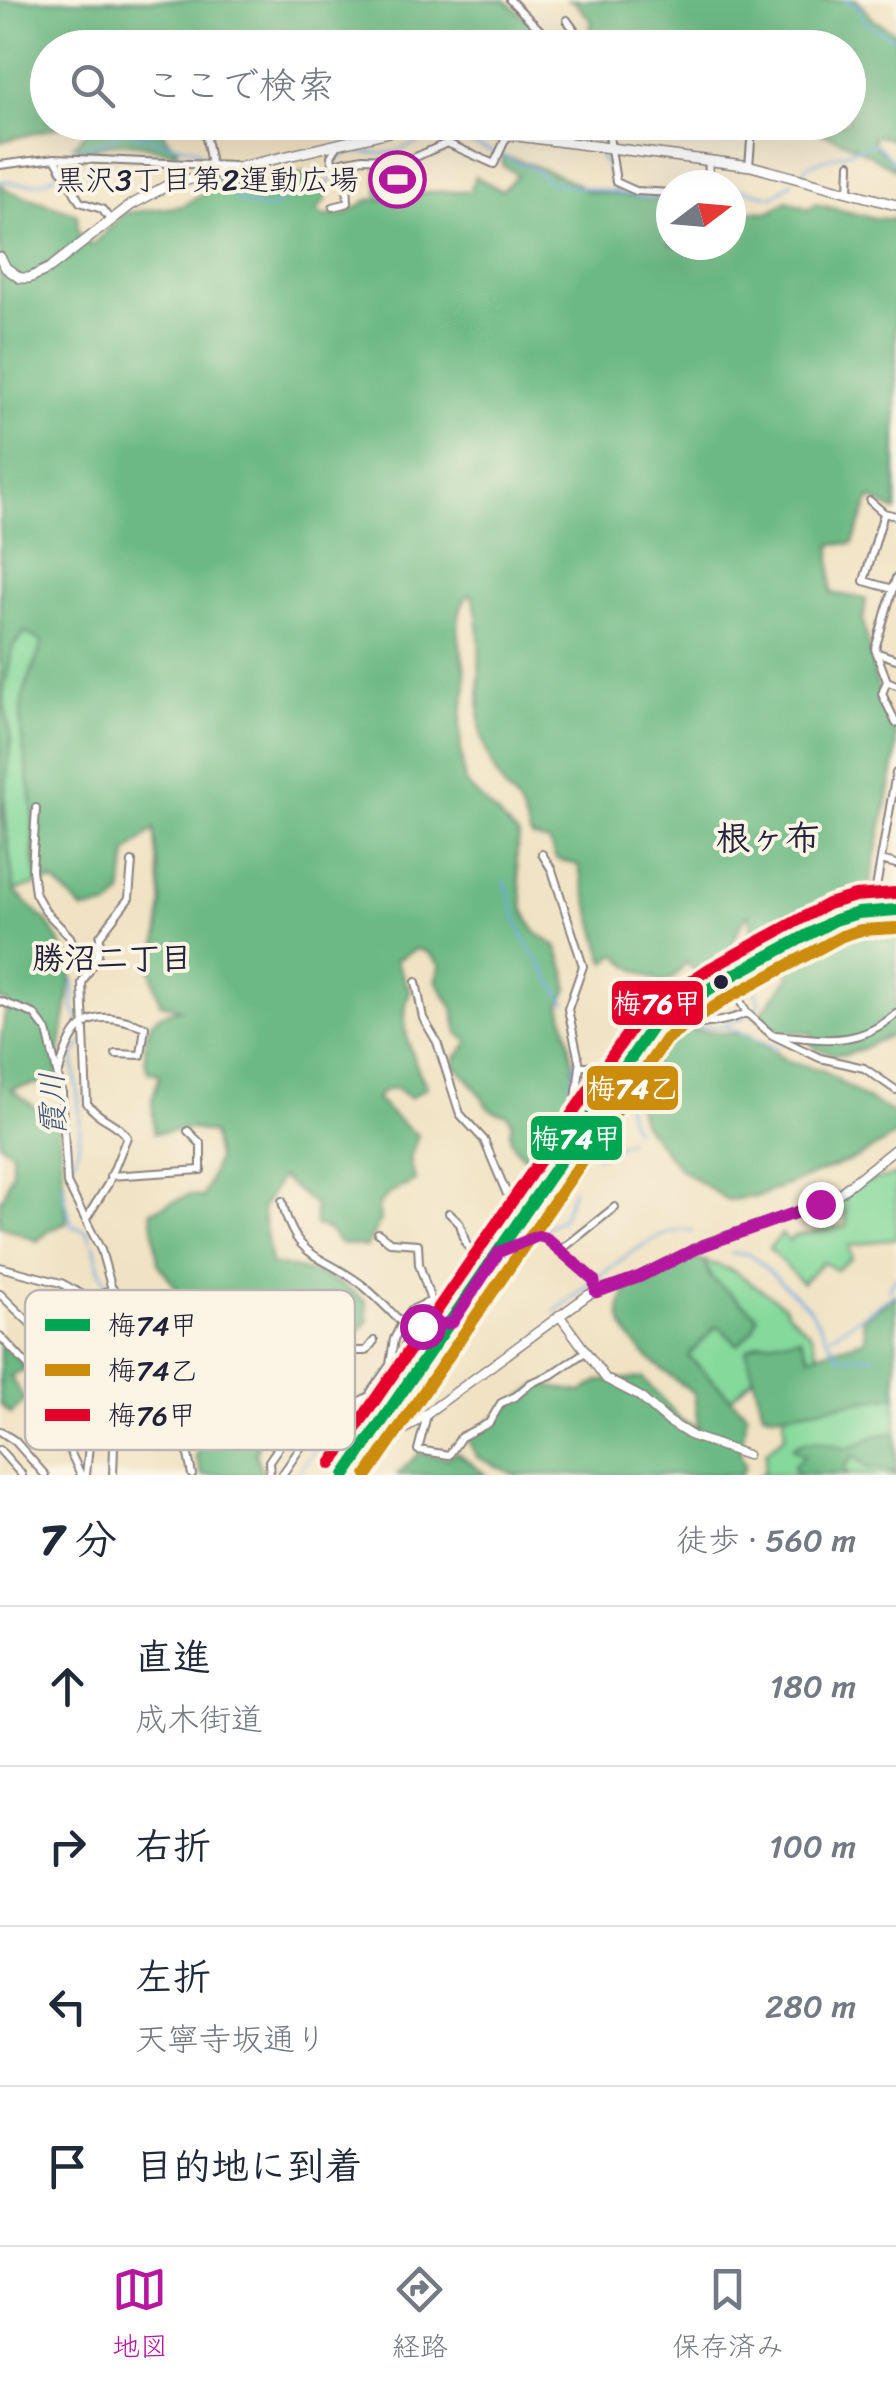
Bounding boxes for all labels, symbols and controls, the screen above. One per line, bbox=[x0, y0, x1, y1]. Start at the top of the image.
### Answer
search box bbox=[30, 30, 866, 140]
text: ここで検索 bbox=[145, 52, 335, 119]
icon: search bbox=[65, 58, 120, 113]
sports icon: 黒沢3丁目第2運動広場 bbox=[368, 150, 428, 210]
place label: 黒沢3丁目第2運動広場 bbox=[55, 153, 359, 207]
north arrow bbox=[656, 170, 746, 260]
district label: 根ヶ布 bbox=[715, 807, 821, 869]
district label: 勝沼二丁目 bbox=[32, 930, 192, 987]
unlabelled marker bbox=[711, 972, 731, 992]
line badge: 梅76甲 bbox=[610, 979, 705, 1027]
text: 梅76甲 bbox=[613, 979, 701, 1028]
line badge: 梅74乙 bbox=[585, 1064, 680, 1112]
text: 梅74乙 bbox=[587, 1064, 677, 1113]
water label: 霞川 bbox=[23, 1071, 83, 1137]
line badge: 梅74甲 bbox=[529, 1114, 624, 1162]
text: 梅74甲 bbox=[531, 1114, 621, 1163]
route end bbox=[798, 1182, 844, 1228]
legend bbox=[25, 1290, 355, 1450]
text: 梅74甲 bbox=[108, 1301, 198, 1350]
route start bbox=[400, 1304, 446, 1350]
text: 梅74乙 bbox=[108, 1346, 198, 1395]
text: 梅76甲 bbox=[108, 1391, 196, 1440]
text: 7 分 bbox=[40, 1503, 117, 1577]
text: 徒歩 · 560 m bbox=[676, 1512, 856, 1569]
text: 直進 bbox=[135, 1624, 211, 1691]
text: 180 m bbox=[770, 1658, 856, 1715]
icon: ahead bbox=[40, 1659, 95, 1714]
text: 成木街道 bbox=[135, 1691, 263, 1748]
text: 右折 bbox=[135, 1813, 211, 1880]
text: 100 m bbox=[769, 1818, 856, 1875]
icon: right bbox=[40, 1819, 95, 1874]
text: 左折 bbox=[135, 1944, 211, 2011]
text: 280 m bbox=[765, 1978, 856, 2035]
icon: left bbox=[40, 1979, 95, 2034]
text: 天寧寺坂通り bbox=[135, 2011, 327, 2068]
text: 目的地に到着 bbox=[135, 2133, 363, 2200]
icon: arrive bbox=[40, 2139, 95, 2194]
tab: 地図 bbox=[112, 2262, 168, 2371]
tab: 経路 bbox=[392, 2262, 448, 2371]
tab: 保存済み bbox=[672, 2262, 784, 2371]

